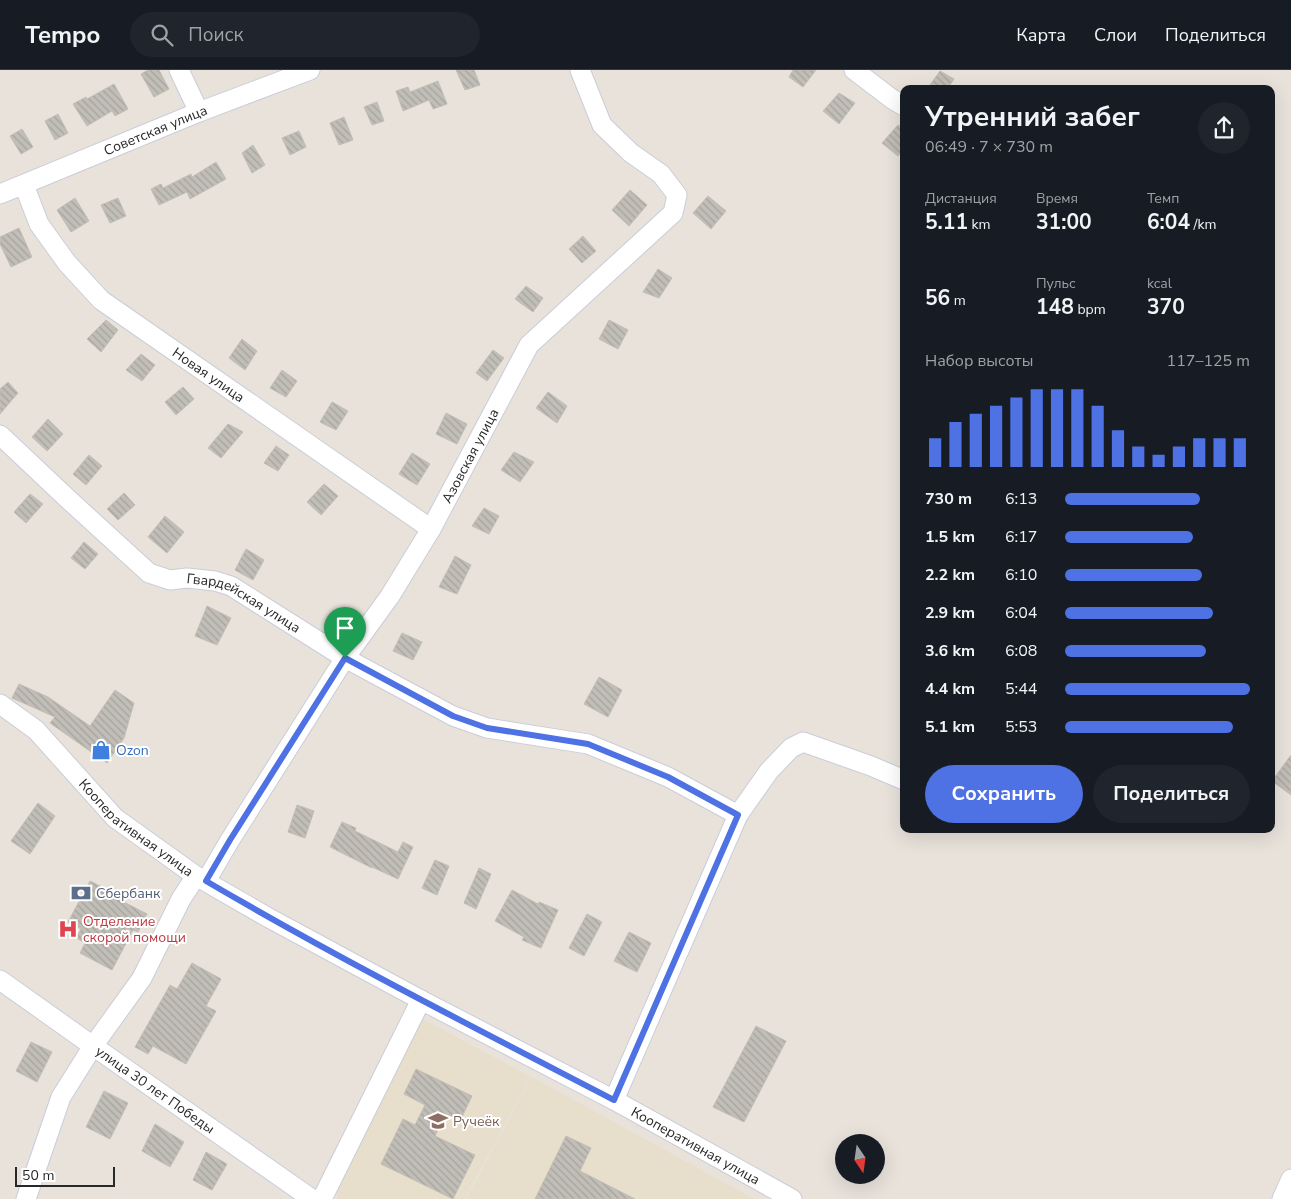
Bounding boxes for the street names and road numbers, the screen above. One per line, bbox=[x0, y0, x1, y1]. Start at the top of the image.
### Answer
street label: Советская улица bbox=[101, 101, 210, 160]
street label: Новая улица bbox=[168, 343, 248, 407]
street label: Азовская улица bbox=[438, 405, 503, 507]
street label: Гвардейская улица bbox=[186, 569, 304, 638]
street label: Кооперативная улица bbox=[74, 775, 197, 881]
street label: улица 30 лет Победы bbox=[92, 1042, 218, 1138]
street label: Кооперативная улица bbox=[628, 1102, 763, 1189]

